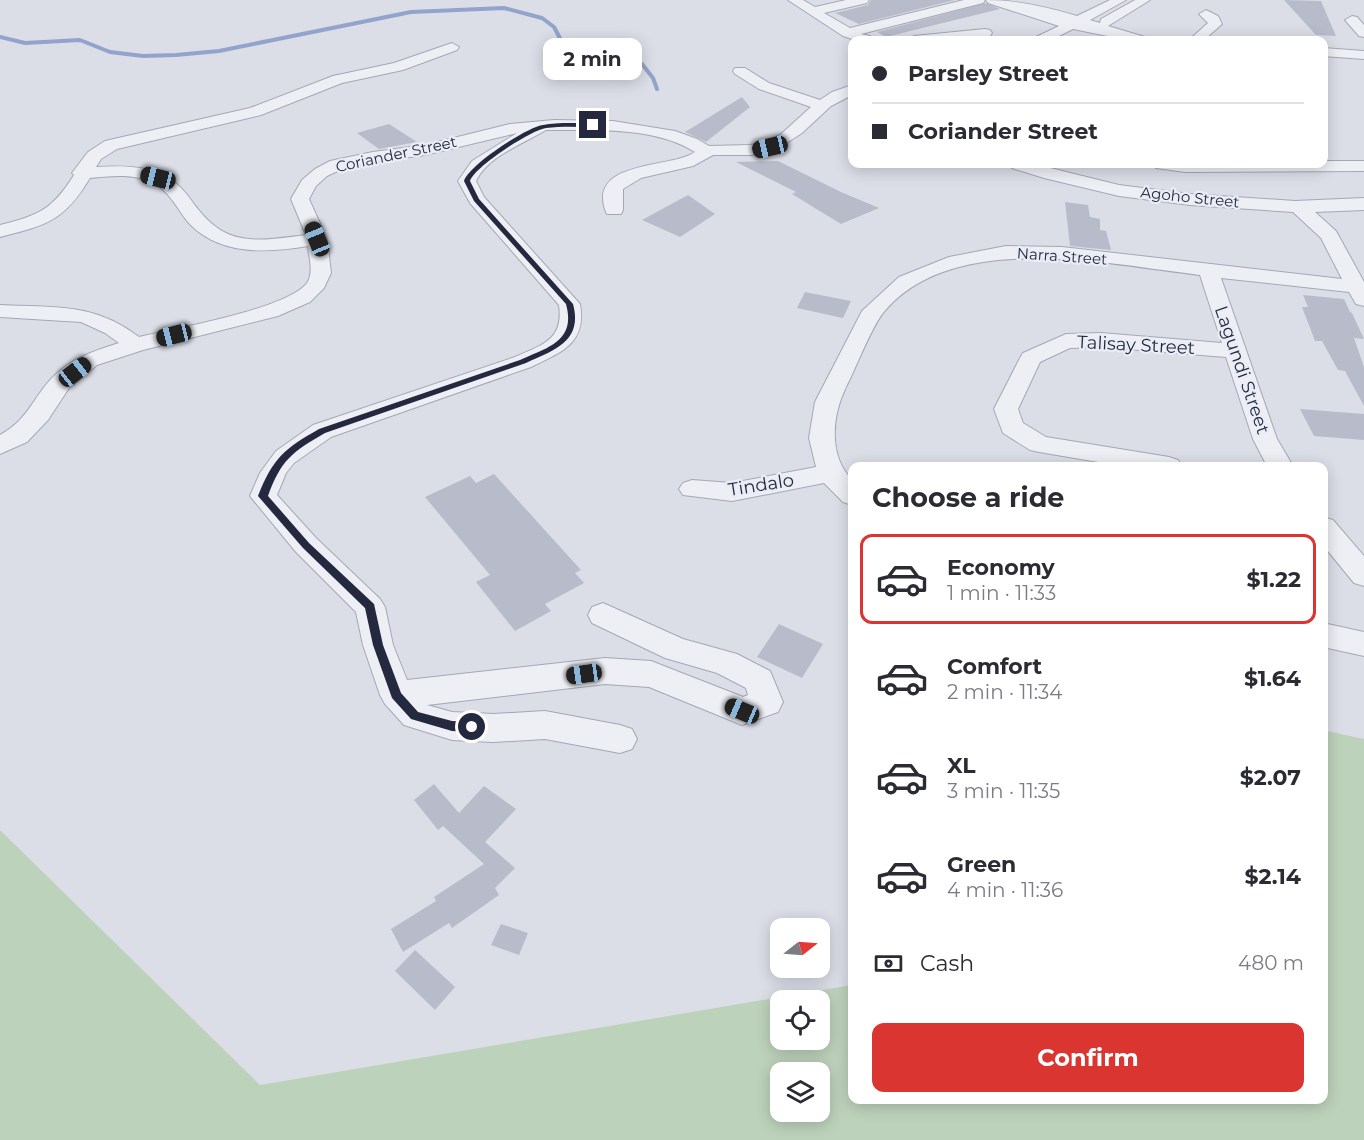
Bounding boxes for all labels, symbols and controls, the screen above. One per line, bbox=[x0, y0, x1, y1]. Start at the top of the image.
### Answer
callout: 2 min bbox=[544, 38, 642, 80]
text: 2 min bbox=[563, 47, 622, 71]
text: Parsley Street bbox=[908, 60, 1069, 87]
route end bbox=[579, 111, 606, 138]
text: Coriander Street bbox=[908, 118, 1098, 145]
street label: Coriander Street bbox=[334, 132, 458, 176]
car bbox=[750, 134, 790, 160]
car bbox=[138, 165, 178, 191]
street label: Agoho Street bbox=[1140, 182, 1240, 212]
car bbox=[302, 219, 332, 259]
street label: Narra Street bbox=[1016, 243, 1108, 269]
street label: Lagundi Street bbox=[1210, 303, 1274, 437]
car bbox=[154, 322, 194, 348]
street label: Talisay Street bbox=[1076, 331, 1196, 359]
car bbox=[55, 354, 95, 390]
street label: Tindalo bbox=[727, 469, 795, 501]
text: Choose a ride bbox=[872, 481, 1064, 514]
icon: car bbox=[875, 552, 929, 606]
text: Economy bbox=[947, 554, 1055, 581]
text: $1.22 bbox=[1247, 566, 1301, 593]
text: 1 min · 11:33 bbox=[947, 581, 1056, 605]
icon: car bbox=[875, 651, 929, 705]
text: Comfort bbox=[947, 653, 1042, 680]
car bbox=[565, 663, 603, 685]
text: $1.64 bbox=[1244, 665, 1301, 692]
text: 2 min · 11:34 bbox=[947, 680, 1062, 704]
car bbox=[722, 696, 762, 726]
route start bbox=[458, 713, 485, 740]
icon: car bbox=[875, 750, 929, 804]
text: XL bbox=[947, 752, 976, 779]
text: $2.07 bbox=[1240, 764, 1301, 791]
text: 3 min · 11:35 bbox=[947, 779, 1060, 803]
icon: car bbox=[875, 849, 929, 903]
text: Green bbox=[947, 851, 1016, 878]
text: $2.14 bbox=[1245, 863, 1301, 890]
text: 4 min · 11:36 bbox=[947, 878, 1063, 902]
north arrow bbox=[770, 918, 830, 978]
map controls bbox=[770, 918, 830, 1122]
icon: cash bbox=[872, 947, 905, 980]
text: Cash bbox=[920, 950, 974, 977]
text: 480 m bbox=[1238, 951, 1304, 975]
button: locate bbox=[770, 990, 830, 1050]
button: Confirm bbox=[872, 1023, 1304, 1092]
button: layers bbox=[770, 1062, 830, 1122]

